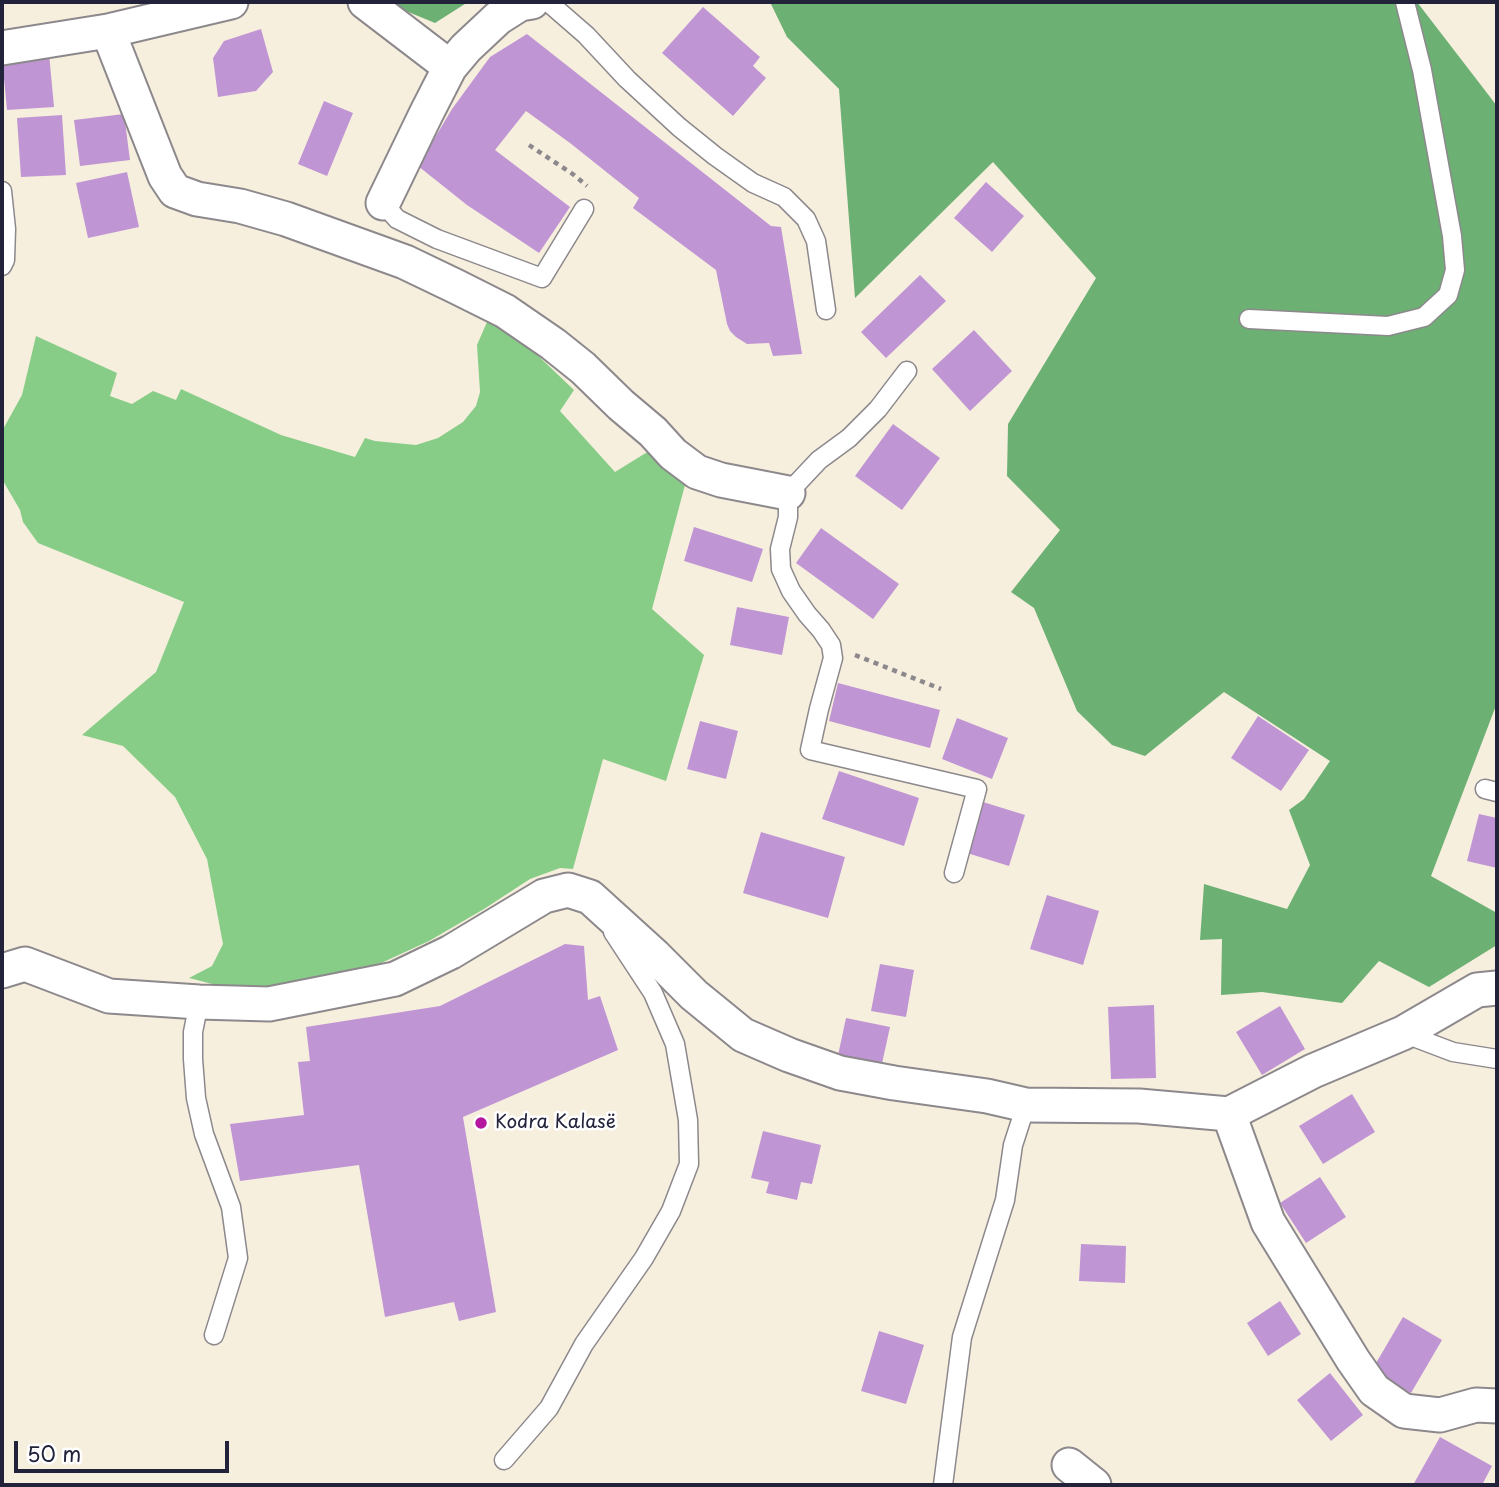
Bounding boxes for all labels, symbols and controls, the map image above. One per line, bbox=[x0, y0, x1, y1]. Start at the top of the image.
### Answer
place label: Kodra Kalasë bbox=[495, 1112, 616, 1134]
marker: Kodra Kalasë bbox=[473, 1115, 489, 1131]
scale bar bbox=[18, 1428, 233, 1472]
text: 50 m bbox=[27, 1437, 81, 1469]

